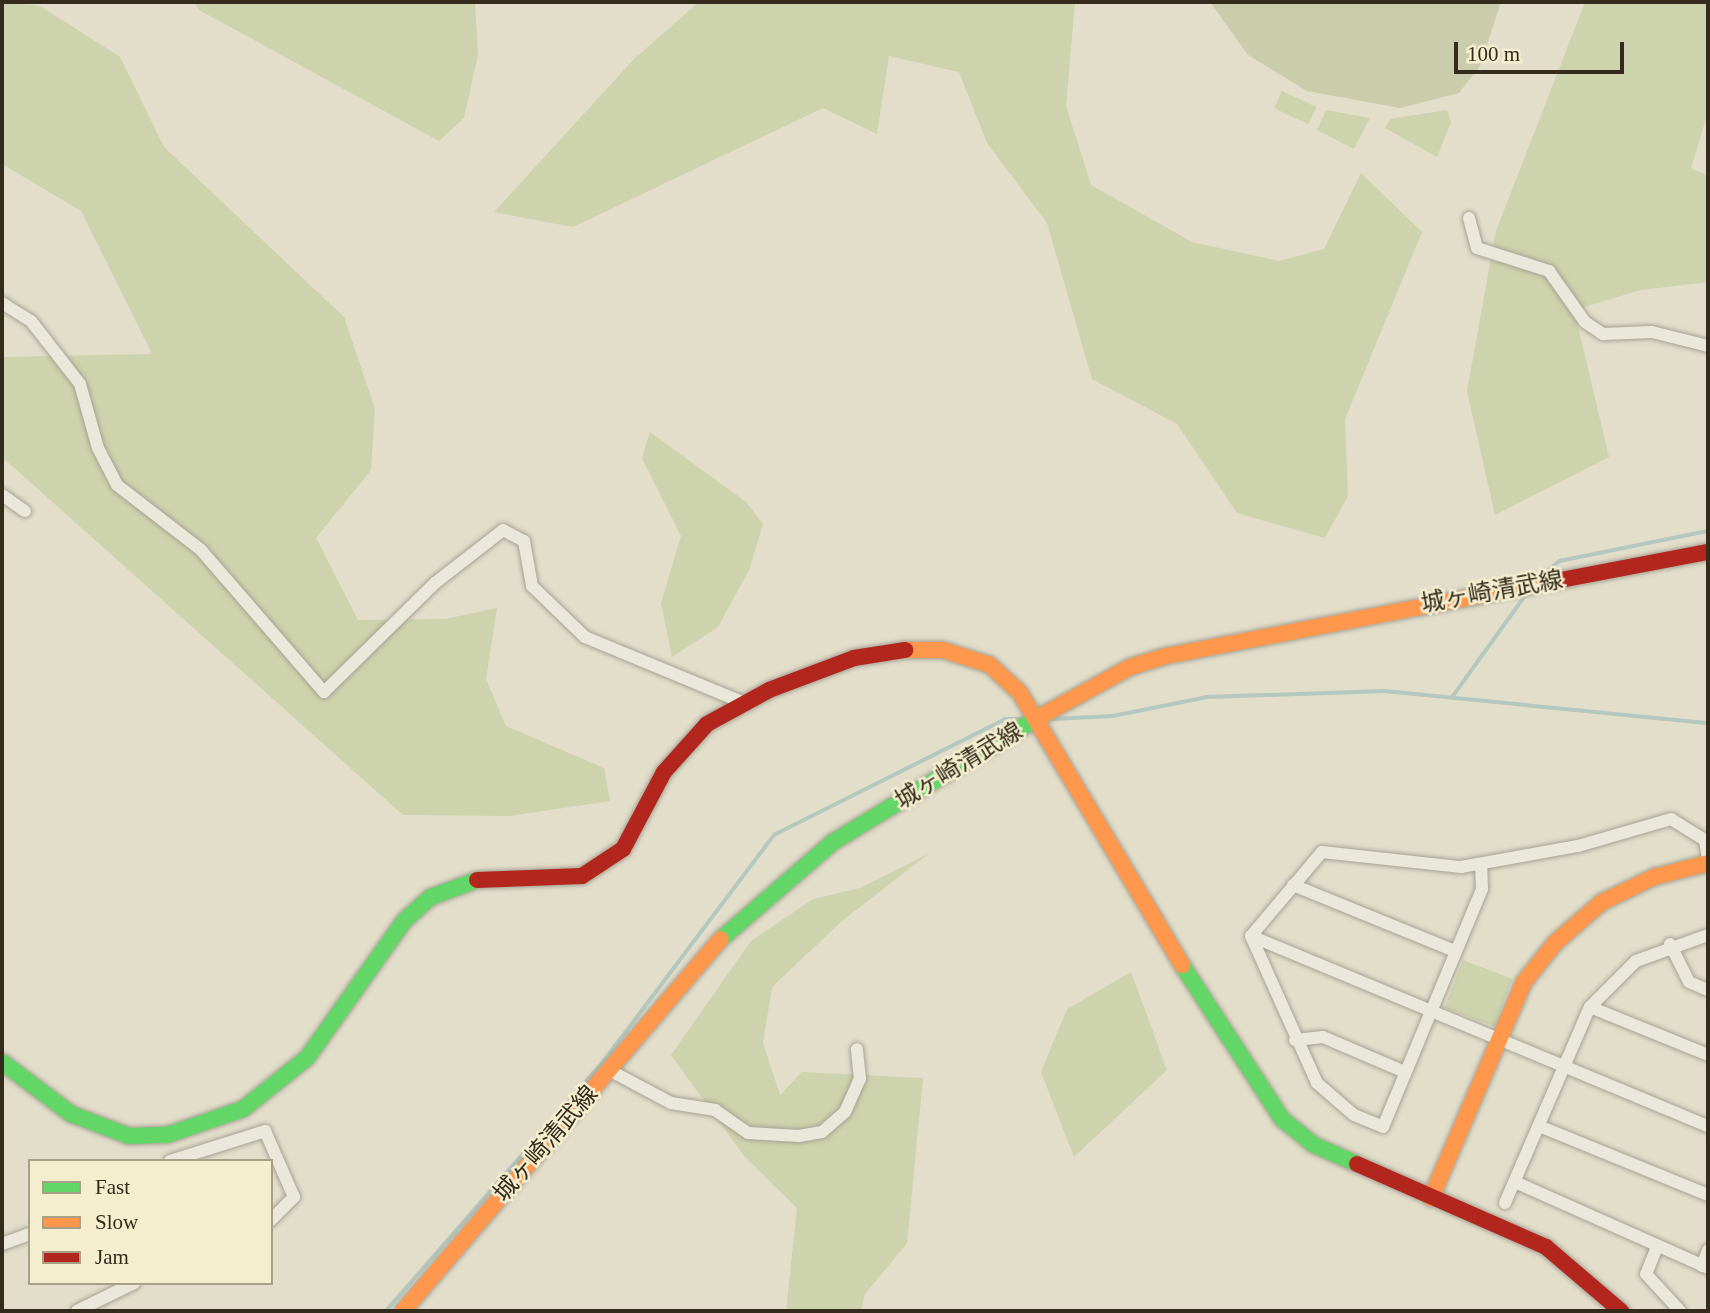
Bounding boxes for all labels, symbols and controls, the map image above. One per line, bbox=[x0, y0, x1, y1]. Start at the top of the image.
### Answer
scale bar bbox=[1458, 28, 1628, 72]
text: 100 m bbox=[1467, 42, 1520, 66]
street label: 城ヶ崎清武線 bbox=[1419, 565, 1565, 619]
street label: 城ヶ崎清武線 bbox=[890, 717, 1028, 815]
street label: 城ヶ崎清武線 bbox=[488, 1080, 604, 1208]
legend bbox=[28, 1159, 273, 1285]
text: Fast bbox=[95, 1175, 130, 1199]
text: Slow bbox=[95, 1210, 138, 1234]
text: Jam bbox=[95, 1245, 129, 1269]

